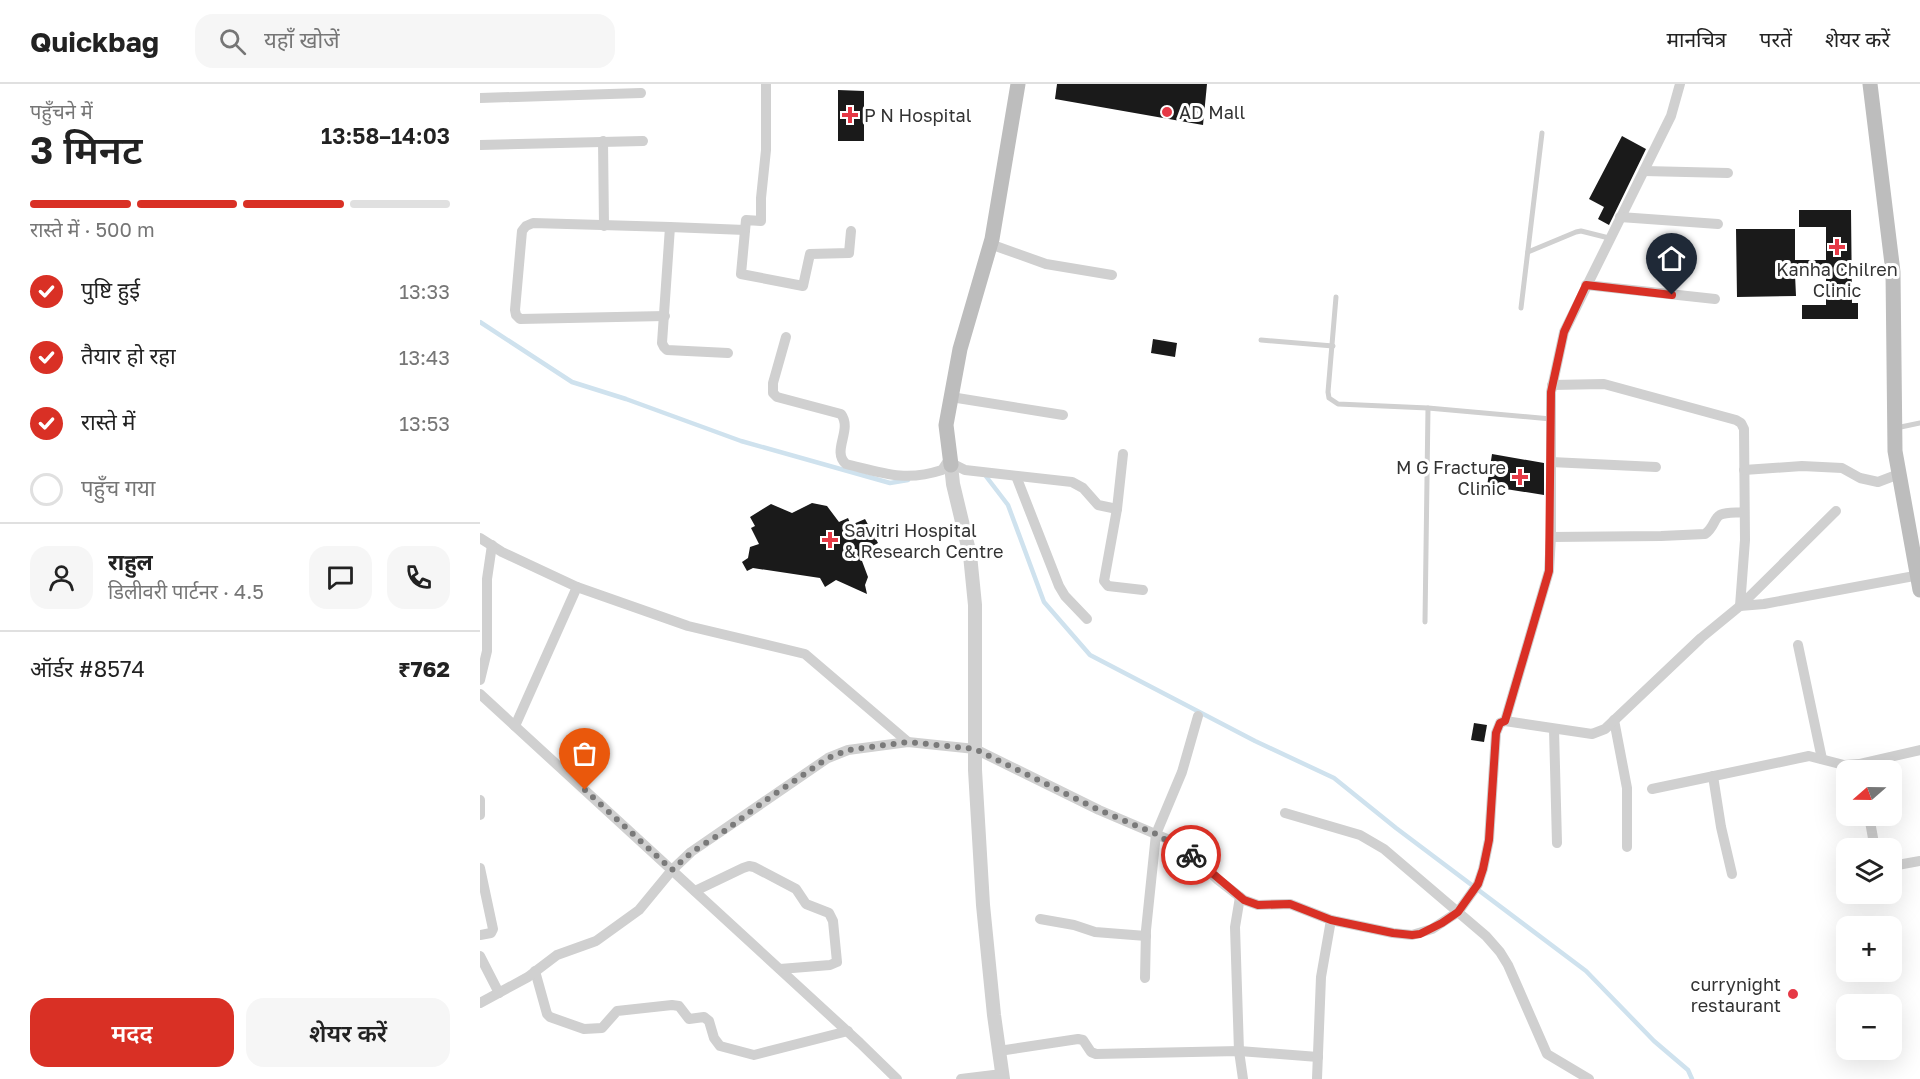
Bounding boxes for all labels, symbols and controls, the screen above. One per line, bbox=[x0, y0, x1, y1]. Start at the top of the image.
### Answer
search box bbox=[195, 14, 615, 68]
text: Quickbag bbox=[30, 25, 159, 58]
icon: search bbox=[216, 25, 249, 58]
text: यहाँ खोजें bbox=[264, 26, 340, 53]
text: मानचित्र bbox=[1666, 26, 1726, 52]
text: परतें bbox=[1759, 26, 1792, 52]
text: शेयर करें bbox=[1825, 26, 1890, 52]
text: पहुँचने में bbox=[30, 99, 93, 123]
place label: AD Mall bbox=[1179, 101, 1246, 123]
place label: P N Hospital bbox=[864, 104, 972, 126]
marker: AD Mall bbox=[1160, 105, 1174, 119]
marker: P N Hospital bbox=[841, 106, 859, 124]
text: 13:58–14:03 bbox=[321, 122, 450, 149]
text: 3 मिनट bbox=[30, 126, 142, 173]
text: रास्ते में · 500 m bbox=[30, 217, 155, 241]
pin bbox=[1646, 233, 1697, 295]
marker: Kanha Chilren Clinic bbox=[1828, 238, 1846, 256]
icon: home bbox=[1655, 242, 1688, 275]
place label: Kanha Chilren Clinic bbox=[1776, 258, 1898, 301]
icon: check bbox=[30, 275, 63, 308]
text: पुष्टि हुई bbox=[81, 276, 140, 303]
text: 13:33 bbox=[399, 279, 450, 303]
icon: check bbox=[30, 341, 63, 374]
text: तैयार हो रहा bbox=[81, 342, 176, 369]
text: 13:43 bbox=[399, 345, 450, 369]
icon: check bbox=[30, 407, 63, 440]
text: रास्ते में bbox=[81, 408, 135, 435]
text: 13:53 bbox=[399, 411, 450, 435]
place label: M G Fracture Clinic bbox=[1396, 456, 1506, 499]
marker: M G Fracture Clinic bbox=[1511, 468, 1529, 486]
text: पहुँच गया bbox=[81, 474, 156, 501]
place label: Savitri Hospital & Research Centre bbox=[844, 519, 1003, 562]
marker: Savitri Hospital & Research Centre bbox=[821, 531, 839, 549]
button: person bbox=[30, 546, 93, 609]
button: chat bbox=[309, 546, 372, 609]
button: phone bbox=[387, 546, 450, 609]
text: राहुल bbox=[108, 548, 153, 575]
text: डिलीवरी पार्टनर · 4.5 bbox=[108, 579, 264, 603]
text: ऑर्डर #8574 bbox=[30, 655, 145, 682]
text: ₹762 bbox=[398, 655, 450, 682]
pin bbox=[559, 728, 610, 790]
icon: bag bbox=[568, 737, 601, 770]
north arrow bbox=[1836, 760, 1902, 826]
map controls bbox=[1836, 760, 1902, 1060]
courier bbox=[1161, 825, 1221, 885]
button: layers bbox=[1836, 838, 1902, 904]
icon: bike bbox=[1175, 839, 1208, 872]
button: + bbox=[1836, 916, 1902, 982]
place label: currynight restaurant bbox=[1691, 973, 1781, 1016]
marker: currynight restaurant bbox=[1786, 987, 1800, 1001]
button: − bbox=[1836, 994, 1902, 1060]
button: मदद bbox=[30, 998, 234, 1067]
button: शेयर करें bbox=[246, 998, 450, 1067]

